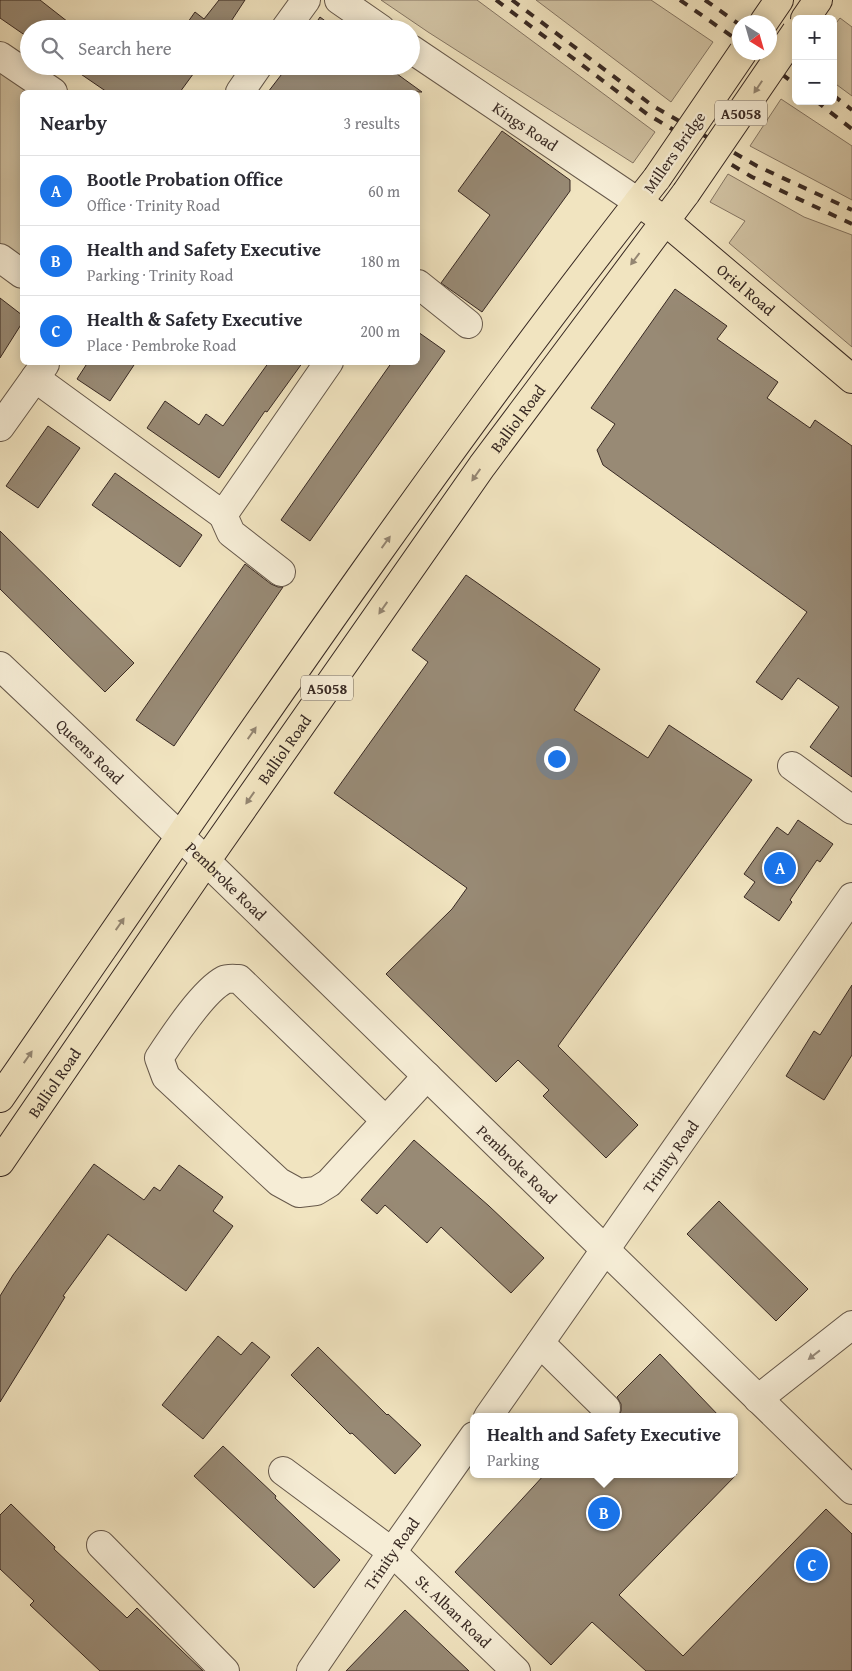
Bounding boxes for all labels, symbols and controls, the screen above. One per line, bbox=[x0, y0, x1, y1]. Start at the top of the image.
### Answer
north arrow bbox=[732, 15, 777, 60]
map controls bbox=[792, 15, 837, 105]
button: + bbox=[792, 15, 837, 60]
search box bbox=[20, 20, 420, 75]
icon: search bbox=[38, 34, 66, 62]
text: Search here bbox=[78, 34, 172, 62]
button: − bbox=[792, 60, 837, 105]
one-way arrow bbox=[753, 80, 763, 94]
street label: Kings Road bbox=[488, 95, 563, 157]
road number: A5058 bbox=[715, 100, 767, 126]
street label: Millers Bridge bbox=[637, 106, 711, 198]
text: Nearby bbox=[40, 107, 107, 138]
text: 3 results bbox=[343, 111, 400, 135]
text: Bootle Probation Office bbox=[87, 165, 283, 193]
text: A bbox=[51, 179, 61, 203]
text: 60 m bbox=[368, 179, 400, 203]
text: Office · Trinity Road bbox=[87, 193, 220, 217]
text: Health and Safety Executive bbox=[87, 235, 321, 263]
text: B bbox=[51, 249, 61, 273]
text: 180 m bbox=[360, 249, 400, 273]
one-way arrow bbox=[631, 253, 641, 266]
street label: Oriel Road bbox=[712, 258, 781, 321]
text: Parking · Trinity Road bbox=[87, 263, 233, 287]
text: Health & Safety Executive bbox=[87, 305, 303, 333]
text: C bbox=[51, 319, 61, 343]
text: 200 m bbox=[360, 319, 400, 343]
text: Place · Pembroke Road bbox=[87, 333, 236, 357]
street label: Balliol Road bbox=[484, 379, 551, 458]
one-way arrow bbox=[471, 468, 481, 481]
one-way arrow bbox=[381, 535, 391, 549]
one-way arrow bbox=[378, 601, 388, 615]
road number: A5058 bbox=[301, 676, 353, 700]
street label: Balliol Road bbox=[251, 709, 317, 789]
street label: Queens Road bbox=[51, 713, 130, 790]
one-way arrow bbox=[247, 726, 257, 739]
your location bbox=[544, 746, 570, 772]
one-way arrow bbox=[245, 791, 255, 805]
street label: Pembroke Road bbox=[180, 836, 272, 926]
pin: A bbox=[764, 849, 796, 887]
one-way arrow bbox=[115, 917, 125, 931]
street label: Balliol Road bbox=[22, 1043, 87, 1122]
one-way arrow bbox=[23, 1051, 33, 1064]
street label: Trinity Road bbox=[636, 1115, 705, 1198]
street label: Pembroke Road bbox=[471, 1119, 563, 1209]
one-way arrow bbox=[807, 1350, 821, 1360]
popup bbox=[470, 1413, 738, 1478]
text: Health and Safety Executive bbox=[487, 1420, 721, 1448]
text: Parking bbox=[487, 1448, 539, 1472]
pin: B bbox=[588, 1494, 620, 1532]
street label: Trinity Road bbox=[357, 1512, 425, 1595]
pin: C bbox=[796, 1546, 828, 1584]
street label: St. Alban Road bbox=[410, 1569, 497, 1654]

